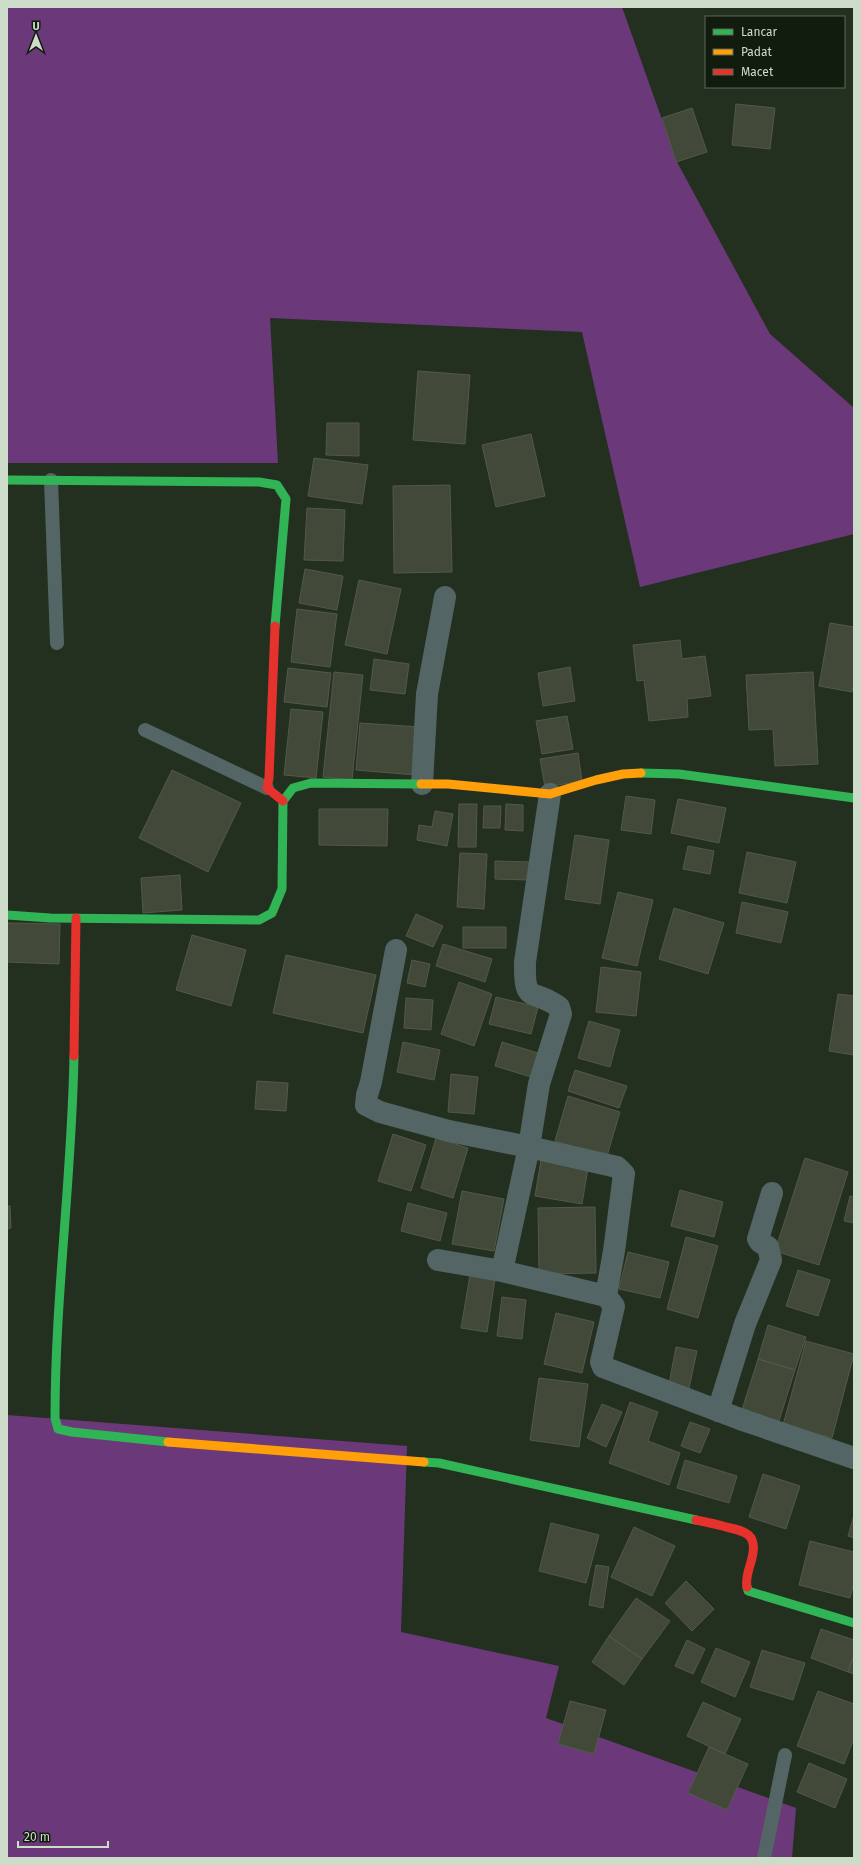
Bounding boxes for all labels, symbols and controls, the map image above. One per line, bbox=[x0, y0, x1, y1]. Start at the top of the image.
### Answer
north arrow bbox=[16, 16, 56, 56]
legend bbox=[705, 16, 845, 88]
text: U bbox=[32, 20, 40, 33]
text: Lancar bbox=[741, 25, 778, 39]
text: Padat bbox=[741, 45, 773, 59]
text: Macet bbox=[741, 65, 774, 79]
scale bar bbox=[18, 1823, 108, 1849]
text: 20 m bbox=[24, 1830, 50, 1844]

